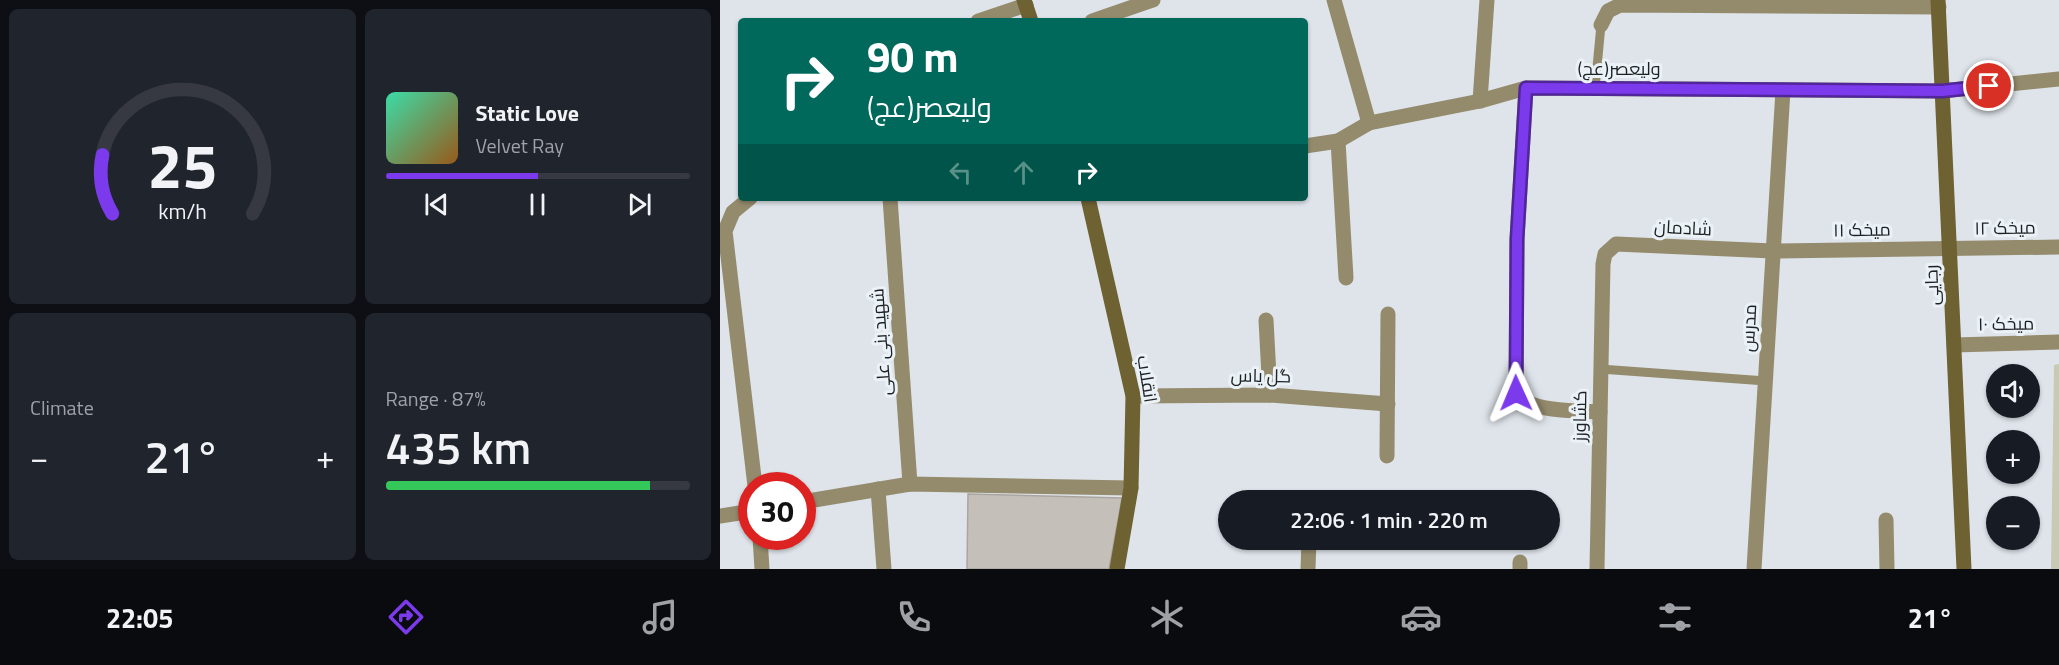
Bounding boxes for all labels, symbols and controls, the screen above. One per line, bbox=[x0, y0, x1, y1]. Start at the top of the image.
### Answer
text: 90 m bbox=[867, 24, 959, 88]
icon: right bbox=[768, 42, 846, 120]
street label: ولیعصر(عج) bbox=[1577, 55, 1661, 82]
pin bbox=[1963, 60, 2014, 111]
icon: arrive bbox=[1972, 69, 2005, 102]
text: ولیعصر(عج) bbox=[867, 86, 992, 127]
text: Static Love bbox=[476, 96, 579, 130]
text: 25 bbox=[147, 117, 217, 212]
text: Velvet Ray bbox=[476, 130, 564, 161]
icon: left bbox=[944, 156, 977, 189]
icon: ahead bbox=[1007, 156, 1040, 189]
icon: right bbox=[1070, 156, 1103, 189]
icon: previous bbox=[420, 188, 453, 221]
icon: pause bbox=[521, 188, 554, 221]
icon: next bbox=[623, 188, 656, 221]
text: km/h bbox=[158, 195, 207, 227]
street label: شادمان bbox=[1653, 213, 1713, 242]
street label: میخک ۱۲ bbox=[1974, 213, 2036, 242]
street label: میخک ۱۱ bbox=[1833, 216, 1891, 243]
street label: رجایی bbox=[1917, 264, 1946, 306]
street label: شهید بنی علی bbox=[863, 287, 898, 397]
street label: مدرس bbox=[1734, 303, 1763, 353]
street label: میخک ۱۰ bbox=[1978, 310, 2034, 337]
street label: انقلاب bbox=[1130, 353, 1165, 404]
street label: گل یاس bbox=[1230, 361, 1292, 390]
position arrow bbox=[1484, 361, 1548, 425]
map controls bbox=[1986, 364, 2040, 550]
button: sound bbox=[1986, 364, 2040, 418]
text: Range · 87% bbox=[386, 383, 486, 414]
street label: کشاورز bbox=[1566, 390, 1593, 443]
text: Climate bbox=[30, 392, 94, 423]
text: 435 km bbox=[386, 413, 531, 481]
text: 21° bbox=[144, 422, 220, 490]
button: + bbox=[1986, 430, 2040, 484]
text: − bbox=[30, 432, 48, 482]
text: + bbox=[316, 432, 334, 482]
speed limit sign: 30 bbox=[738, 472, 816, 550]
button: − bbox=[1986, 496, 2040, 550]
text: 22:06 · 1 min · 220 m bbox=[1290, 503, 1488, 537]
icon: directions bbox=[385, 596, 427, 638]
icon: music bbox=[639, 596, 681, 638]
icon: phone bbox=[893, 596, 935, 638]
icon: climate bbox=[1146, 596, 1188, 638]
icon: car bbox=[1400, 596, 1442, 638]
icon: filters bbox=[1654, 596, 1696, 638]
text: 22:05 bbox=[106, 597, 173, 638]
text: 21° bbox=[1908, 597, 1953, 638]

